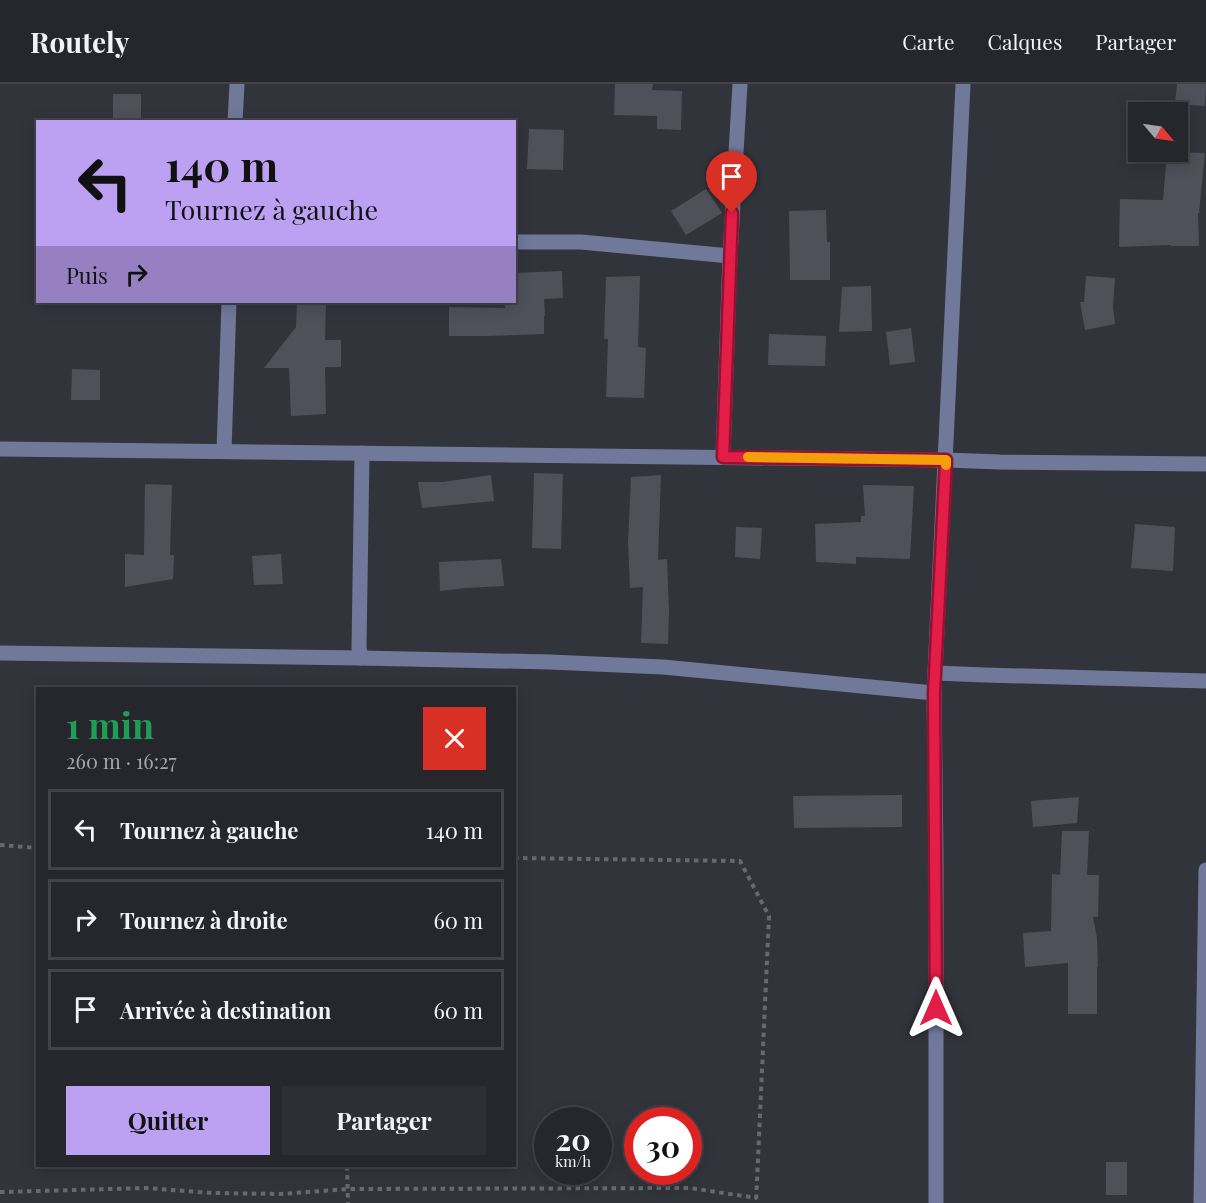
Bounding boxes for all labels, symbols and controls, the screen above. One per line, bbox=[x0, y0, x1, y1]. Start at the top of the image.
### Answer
text: Routely bbox=[30, 23, 129, 60]
text: Carte bbox=[902, 27, 955, 55]
text: Calques bbox=[988, 27, 1062, 55]
text: Partager bbox=[1095, 27, 1176, 55]
north arrow bbox=[1128, 102, 1188, 162]
map controls bbox=[1128, 102, 1188, 162]
text: 140 m bbox=[165, 137, 278, 193]
icon: left bbox=[66, 144, 144, 222]
pin bbox=[706, 151, 757, 213]
icon: arrive bbox=[715, 160, 748, 193]
text: Tournez à gauche bbox=[165, 191, 378, 227]
icon: right bbox=[120, 258, 153, 291]
text: Puis bbox=[66, 260, 108, 290]
text: 1 min bbox=[66, 700, 154, 748]
button: close bbox=[423, 707, 486, 770]
text: 260 m · 16:27 bbox=[66, 747, 177, 774]
icon: left bbox=[69, 813, 102, 846]
text: Tournez à gauche bbox=[120, 815, 298, 845]
text: 140 m bbox=[426, 815, 483, 845]
icon: right bbox=[69, 903, 102, 936]
text: Tournez à droite bbox=[120, 905, 288, 935]
text: 60 m bbox=[433, 905, 483, 935]
position arrow bbox=[904, 976, 968, 1040]
icon: arrive bbox=[69, 993, 102, 1026]
text: Arrivée à destination bbox=[120, 995, 331, 1025]
text: 60 m bbox=[433, 995, 483, 1025]
button: Quitter bbox=[66, 1086, 270, 1155]
button: Partager bbox=[282, 1086, 486, 1155]
speed limit sign: 30 bbox=[624, 1107, 702, 1185]
text: 20 bbox=[555, 1119, 591, 1159]
text: km/h bbox=[555, 1151, 591, 1171]

